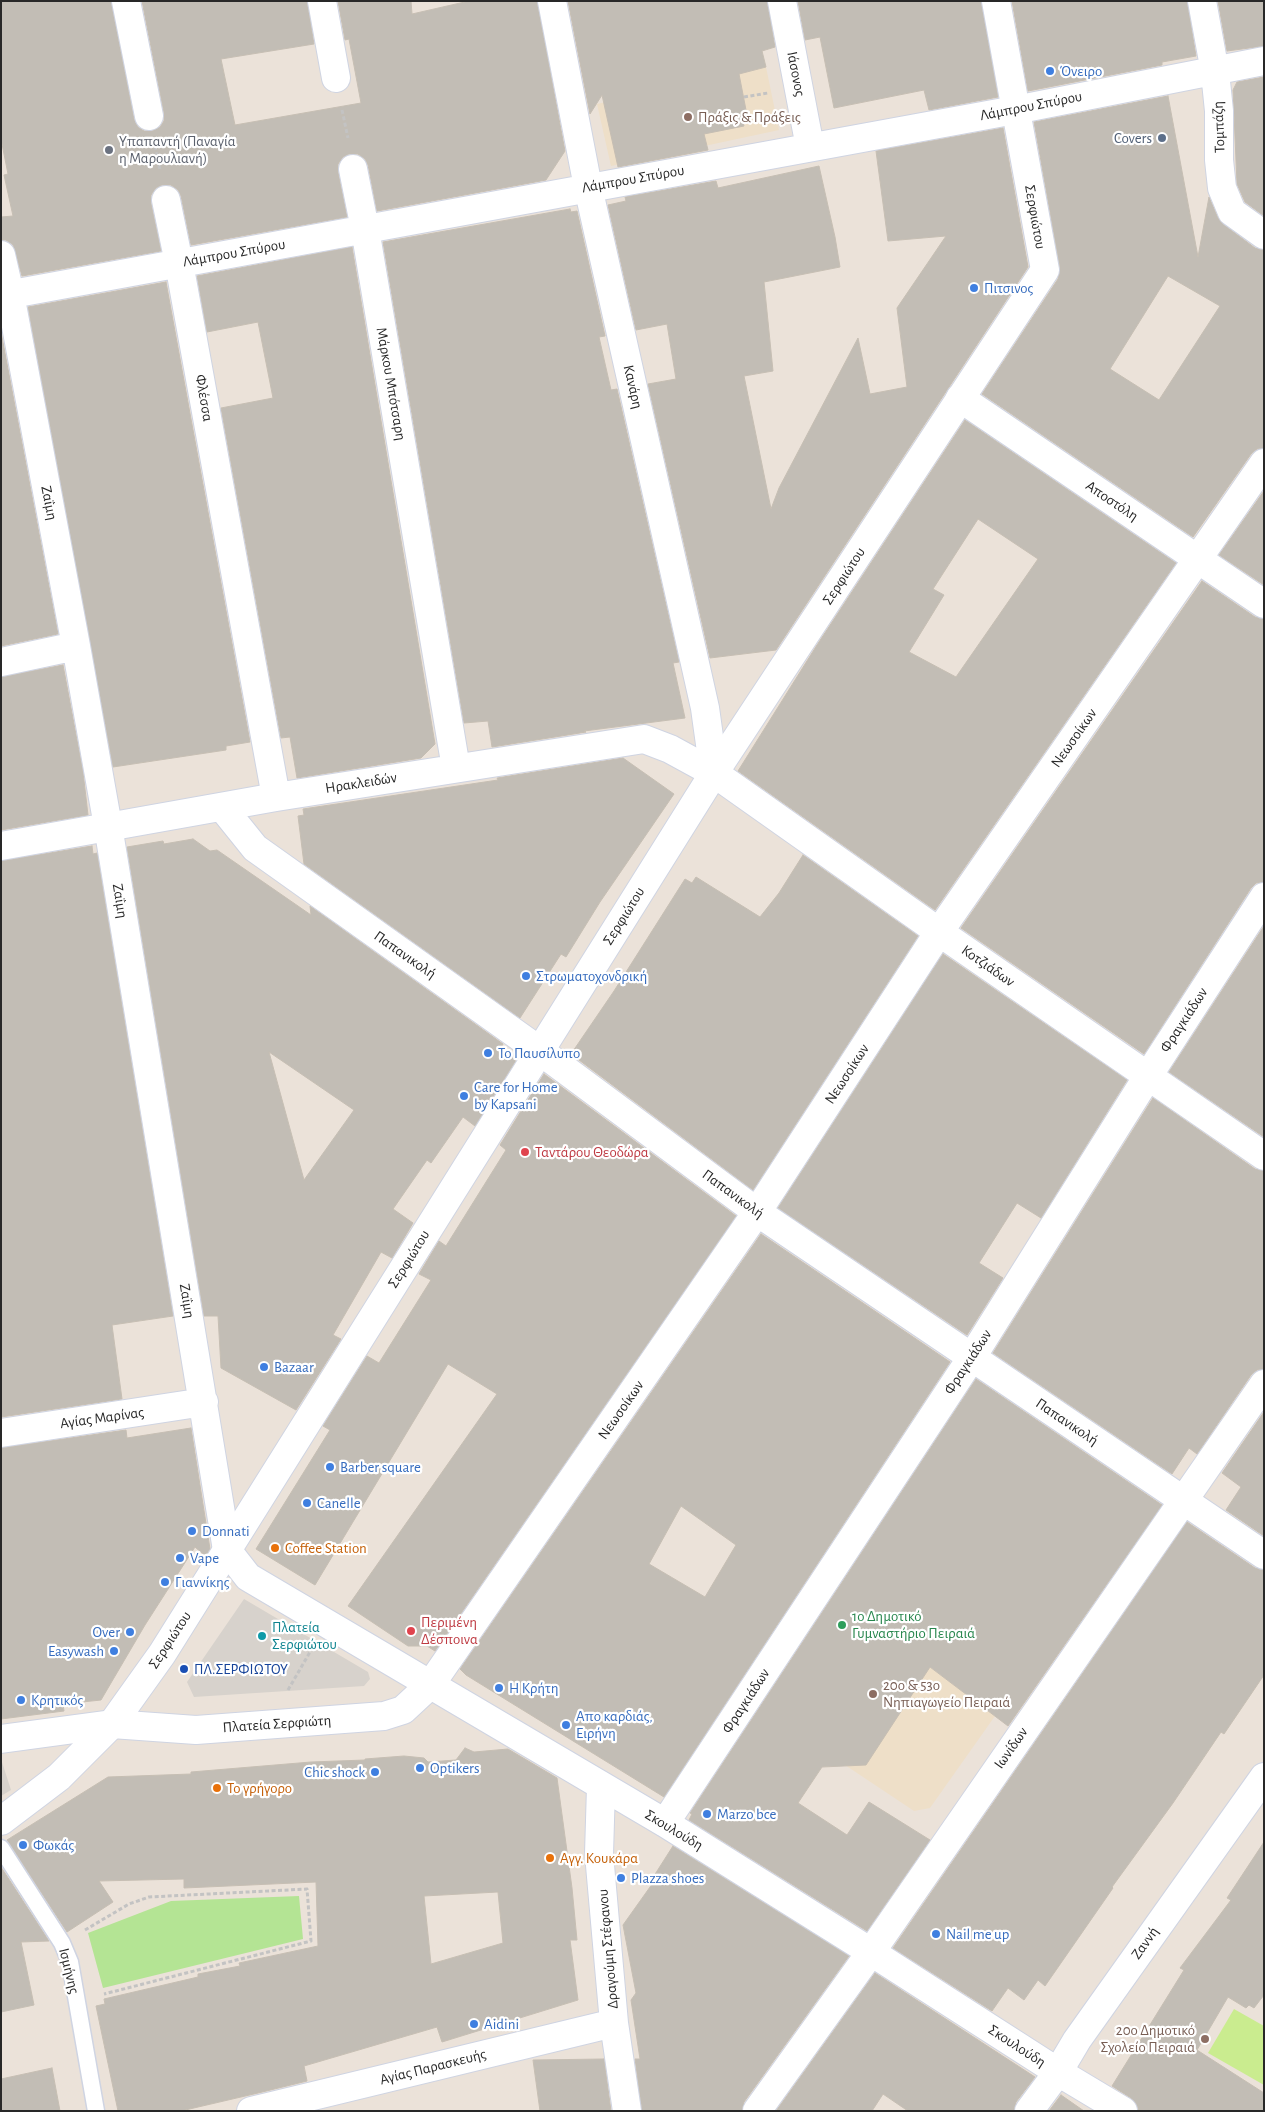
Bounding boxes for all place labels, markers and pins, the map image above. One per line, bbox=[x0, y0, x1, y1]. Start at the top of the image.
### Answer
place label: Όνειρο bbox=[1060, 62, 1102, 80]
marker: Όνειρο bbox=[1044, 65, 1056, 77]
place label: Πράξις & Πράξεις bbox=[698, 108, 801, 126]
marker: Πράξις & Πράξεις bbox=[682, 111, 694, 123]
place label: Covers bbox=[1114, 129, 1152, 147]
place label: Υπαπαντή (Παναγία η Μαρουλιανή) bbox=[119, 132, 236, 167]
marker: Covers bbox=[1156, 132, 1168, 144]
marker: Υπαπαντή (Παναγία η Μαρουλιανή) bbox=[103, 144, 115, 156]
place label: Πιτσινος bbox=[984, 279, 1033, 297]
marker: Πιτσινος bbox=[968, 282, 980, 294]
place label: Στρωματοχονδρική bbox=[536, 967, 647, 985]
marker: Στρωματοχονδρική bbox=[520, 970, 532, 982]
place label: Το Παυσίλυπο bbox=[498, 1044, 580, 1062]
marker: Το Παυσίλυπο bbox=[482, 1047, 494, 1059]
place label: Care for Home by Kapsani bbox=[474, 1078, 558, 1113]
marker: Care for Home by Kapsani bbox=[458, 1090, 470, 1102]
place label: Ταντάρου Θεοδώρα bbox=[535, 1143, 649, 1161]
marker: Ταντάρου Θεοδώρα bbox=[519, 1146, 531, 1158]
place label: Bazaar bbox=[274, 1358, 314, 1376]
marker: Bazaar bbox=[258, 1361, 270, 1373]
place label: Barber square bbox=[340, 1458, 421, 1476]
marker: Barber square bbox=[324, 1461, 336, 1473]
place label: Canelle bbox=[317, 1494, 361, 1512]
marker: Canelle bbox=[301, 1497, 313, 1509]
place label: Donnati bbox=[202, 1522, 250, 1540]
marker: Donnati bbox=[186, 1525, 198, 1537]
place label: Coffee Station bbox=[285, 1539, 367, 1557]
marker: Coffee Station bbox=[269, 1542, 281, 1554]
place label: Vape bbox=[190, 1549, 219, 1567]
marker: Vape bbox=[174, 1552, 186, 1564]
place label: Γιαννίκης bbox=[175, 1573, 230, 1591]
marker: Γιαννίκης bbox=[159, 1576, 171, 1588]
place label: 1ο Δημοτικό Γυμναστήριο Πειραιά bbox=[852, 1607, 975, 1642]
place label: Περιμένη Δέσποινα bbox=[421, 1613, 478, 1648]
place label: Πλατεία Σερφιώτου bbox=[272, 1618, 337, 1653]
marker: 1ο Δημοτικό Γυμναστήριο Πειραιά bbox=[836, 1619, 848, 1631]
place label: Over bbox=[93, 1623, 120, 1641]
marker: Περιμένη Δέσποινα bbox=[405, 1625, 417, 1637]
marker: Over bbox=[124, 1626, 136, 1638]
marker: Πλατεία Σερφιώτου bbox=[256, 1630, 268, 1642]
place label: Easywash bbox=[48, 1642, 104, 1660]
marker: Easywash bbox=[108, 1645, 120, 1657]
place label: ΠΛ.ΣΕΡΦΙΩΤΟΥ bbox=[194, 1660, 288, 1678]
marker: ΠΛ.ΣΕΡΦΙΩΤΟΥ bbox=[178, 1663, 190, 1675]
place label: 20ο & 53ο Νηπιαγωγείο Πειραιά bbox=[883, 1676, 1010, 1711]
place label: Η Κρήτη bbox=[509, 1679, 558, 1697]
marker: Η Κρήτη bbox=[493, 1682, 505, 1694]
marker: 20ο & 53ο Νηπιαγωγείο Πειραιά bbox=[867, 1688, 879, 1700]
place label: Κρητικός bbox=[31, 1691, 83, 1709]
marker: Κρητικός bbox=[15, 1694, 27, 1706]
place label: Απο καρδιάς, Ειρήνη bbox=[576, 1707, 653, 1742]
marker: Απο καρδιάς, Ειρήνη bbox=[560, 1719, 572, 1731]
place label: Optikers bbox=[430, 1759, 479, 1777]
marker: Optikers bbox=[414, 1762, 426, 1774]
place label: Chic shock bbox=[304, 1763, 365, 1781]
marker: Chic shock bbox=[369, 1766, 381, 1778]
place label: Το γρήγορο bbox=[227, 1779, 292, 1797]
marker: Το γρήγορο bbox=[211, 1782, 223, 1794]
place label: Marzo bce bbox=[717, 1805, 777, 1823]
marker: Marzo bce bbox=[701, 1808, 713, 1820]
place label: Φωκάς bbox=[33, 1836, 74, 1854]
marker: Φωκάς bbox=[17, 1839, 29, 1851]
place label: Αγγ. Κουκάρα bbox=[560, 1849, 638, 1867]
marker: Αγγ. Κουκάρα bbox=[544, 1852, 556, 1864]
place label: Plazza shoes bbox=[631, 1869, 704, 1887]
marker: Plazza shoes bbox=[615, 1872, 627, 1884]
place label: Nail me up bbox=[946, 1925, 1009, 1943]
marker: Nail me up bbox=[930, 1928, 942, 1940]
place label: Aidini bbox=[484, 2015, 519, 2033]
marker: Aidini bbox=[468, 2018, 480, 2030]
place label: 20ο Δημοτικό Σχολείο Πειραιά bbox=[1101, 2021, 1195, 2056]
marker: 20ο Δημοτικό Σχολείο Πειραιά bbox=[1199, 2033, 1211, 2045]

